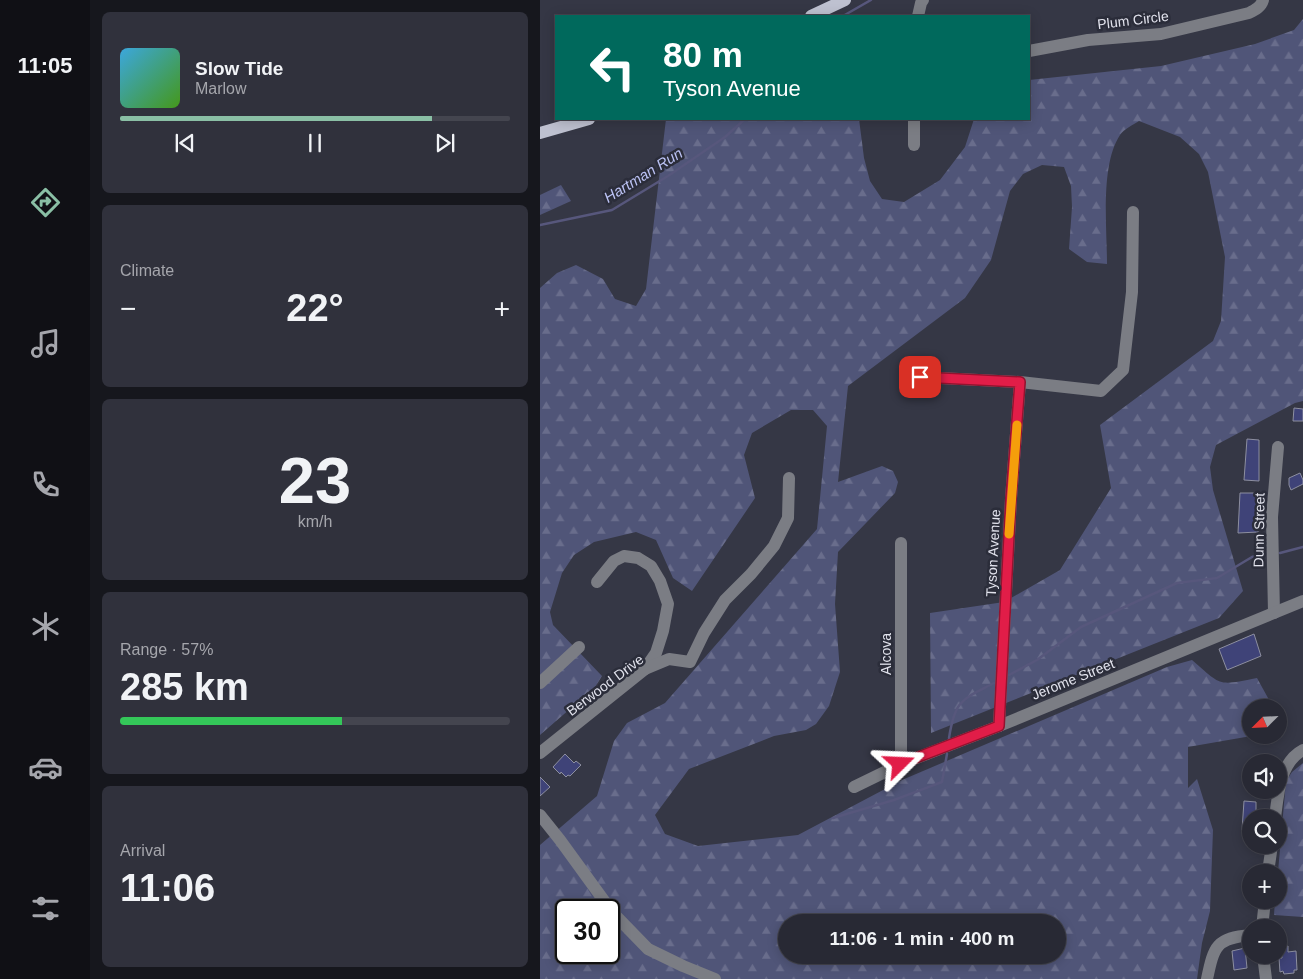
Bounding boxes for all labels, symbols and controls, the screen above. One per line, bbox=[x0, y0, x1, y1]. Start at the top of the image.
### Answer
street label: Plum Circle bbox=[1097, 8, 1170, 32]
icon: left bbox=[580, 35, 645, 100]
text: 80 m bbox=[663, 35, 743, 74]
text: 11:05 bbox=[17, 53, 73, 78]
text: Slow Tide bbox=[195, 58, 283, 79]
text: Tyson Avenue bbox=[663, 76, 801, 101]
text: Marlow bbox=[195, 80, 247, 97]
icon: previous bbox=[171, 129, 199, 157]
icon: pause bbox=[301, 129, 329, 157]
icon: next bbox=[431, 129, 459, 157]
water label: Hartman Run bbox=[601, 144, 685, 206]
icon: directions bbox=[28, 185, 63, 220]
text: Climate bbox=[120, 262, 174, 279]
text: 22° bbox=[286, 287, 344, 329]
text: − bbox=[120, 293, 136, 324]
text: + bbox=[494, 293, 510, 324]
icon: music bbox=[28, 326, 63, 361]
pin bbox=[899, 356, 941, 398]
icon: arrive bbox=[906, 363, 934, 391]
text: 23 bbox=[279, 444, 351, 517]
icon: phone bbox=[28, 467, 63, 502]
street label: Dunn Street bbox=[1250, 492, 1268, 567]
street label: Tyson Avenue bbox=[983, 509, 1003, 597]
text: km/h bbox=[298, 513, 332, 530]
icon: climate bbox=[28, 609, 63, 644]
street label: Alcova bbox=[878, 633, 894, 675]
text: Range · 57% bbox=[120, 641, 213, 658]
street label: Berwood Drive bbox=[564, 651, 647, 719]
street label: Jerome Street bbox=[1029, 655, 1117, 703]
text: 285 km bbox=[120, 666, 249, 708]
north arrow bbox=[1242, 699, 1288, 744]
map controls bbox=[1242, 699, 1287, 964]
position arrow bbox=[873, 737, 925, 789]
icon: car bbox=[28, 750, 63, 785]
button: sound bbox=[1242, 754, 1287, 799]
button: search bbox=[1242, 809, 1287, 854]
text: Arrival bbox=[120, 842, 165, 859]
button: + bbox=[1242, 864, 1287, 909]
text: 11:06 bbox=[120, 867, 215, 909]
icon: filters bbox=[28, 891, 63, 926]
speed limit sign: 30 bbox=[555, 899, 620, 964]
button: − bbox=[1242, 919, 1287, 964]
text: 11:06 · 1 min · 400 m bbox=[830, 928, 1014, 949]

